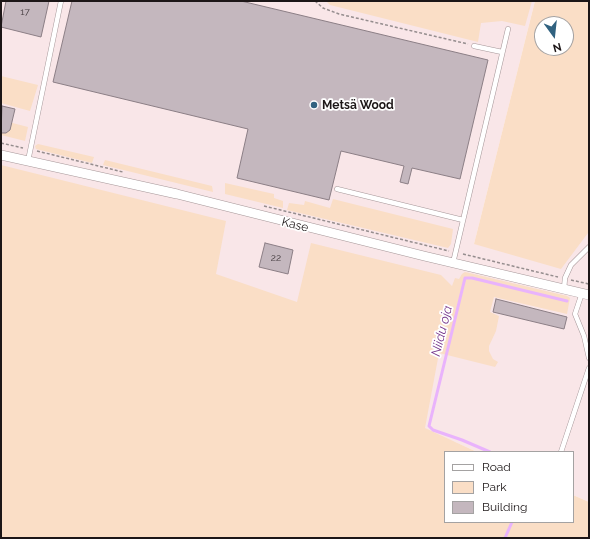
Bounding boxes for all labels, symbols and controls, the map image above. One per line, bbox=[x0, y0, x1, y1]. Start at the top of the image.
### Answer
house number: 17 bbox=[20, 6, 30, 18]
north arrow bbox=[534, 16, 574, 56]
text: N bbox=[551, 40, 563, 54]
place label: Metsä Wood bbox=[322, 98, 394, 112]
marker: Metsä Wood bbox=[309, 100, 319, 110]
street label: Kase bbox=[280, 215, 310, 235]
house number: 22 bbox=[271, 252, 281, 264]
water label: Niidu oja bbox=[428, 304, 456, 358]
legend bbox=[444, 451, 574, 523]
text: Road bbox=[482, 460, 511, 474]
text: Park bbox=[482, 480, 507, 494]
text: Building bbox=[482, 500, 528, 514]

